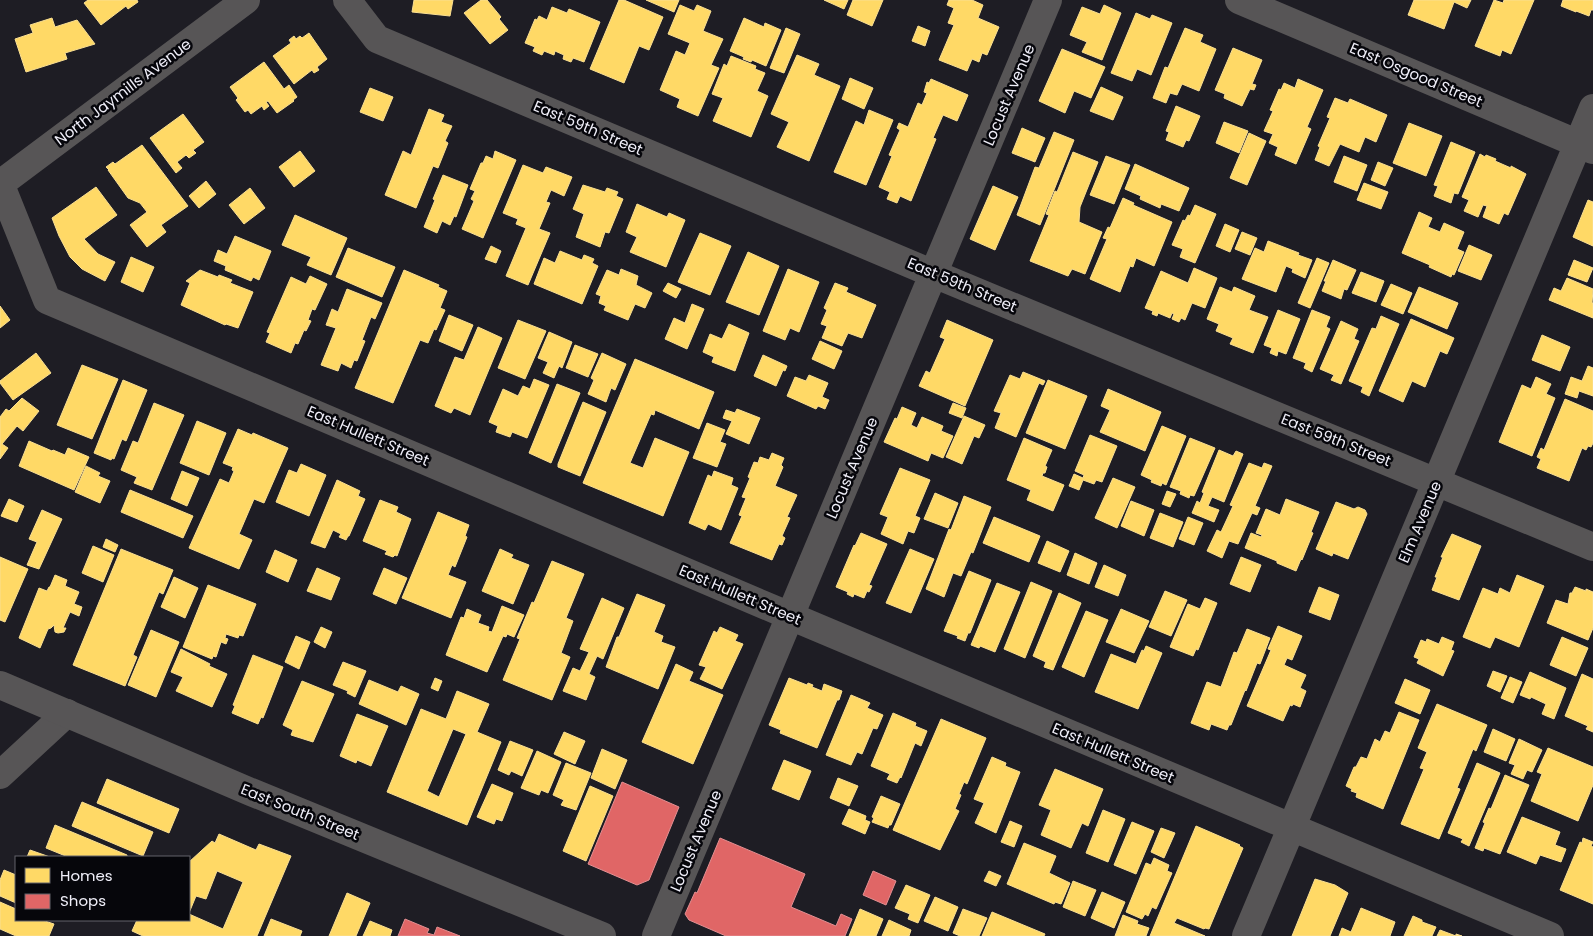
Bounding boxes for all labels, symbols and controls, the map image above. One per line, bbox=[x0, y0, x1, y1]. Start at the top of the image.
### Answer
street label: North Jaymills Avenue bbox=[50, 33, 195, 150]
street label: East Osgood Street bbox=[1347, 37, 1486, 112]
street label: Locust Avenue bbox=[978, 41, 1039, 149]
street label: East 59th Street bbox=[530, 95, 646, 160]
street label: East 59th Street bbox=[904, 252, 1020, 317]
street label: East Hullett Street bbox=[304, 400, 432, 471]
street label: East 59th Street bbox=[1278, 408, 1394, 471]
street label: Locust Avenue bbox=[821, 414, 882, 522]
street label: Elm Avenue bbox=[1393, 478, 1446, 566]
street label: East Hullett Street bbox=[676, 559, 804, 630]
street label: East Hullett Street bbox=[1049, 717, 1177, 788]
street label: East South Street bbox=[238, 778, 363, 845]
street label: Locust Avenue bbox=[665, 787, 726, 895]
legend bbox=[15, 856, 190, 921]
text: Homes bbox=[60, 865, 113, 886]
text: Shops bbox=[60, 890, 106, 911]

